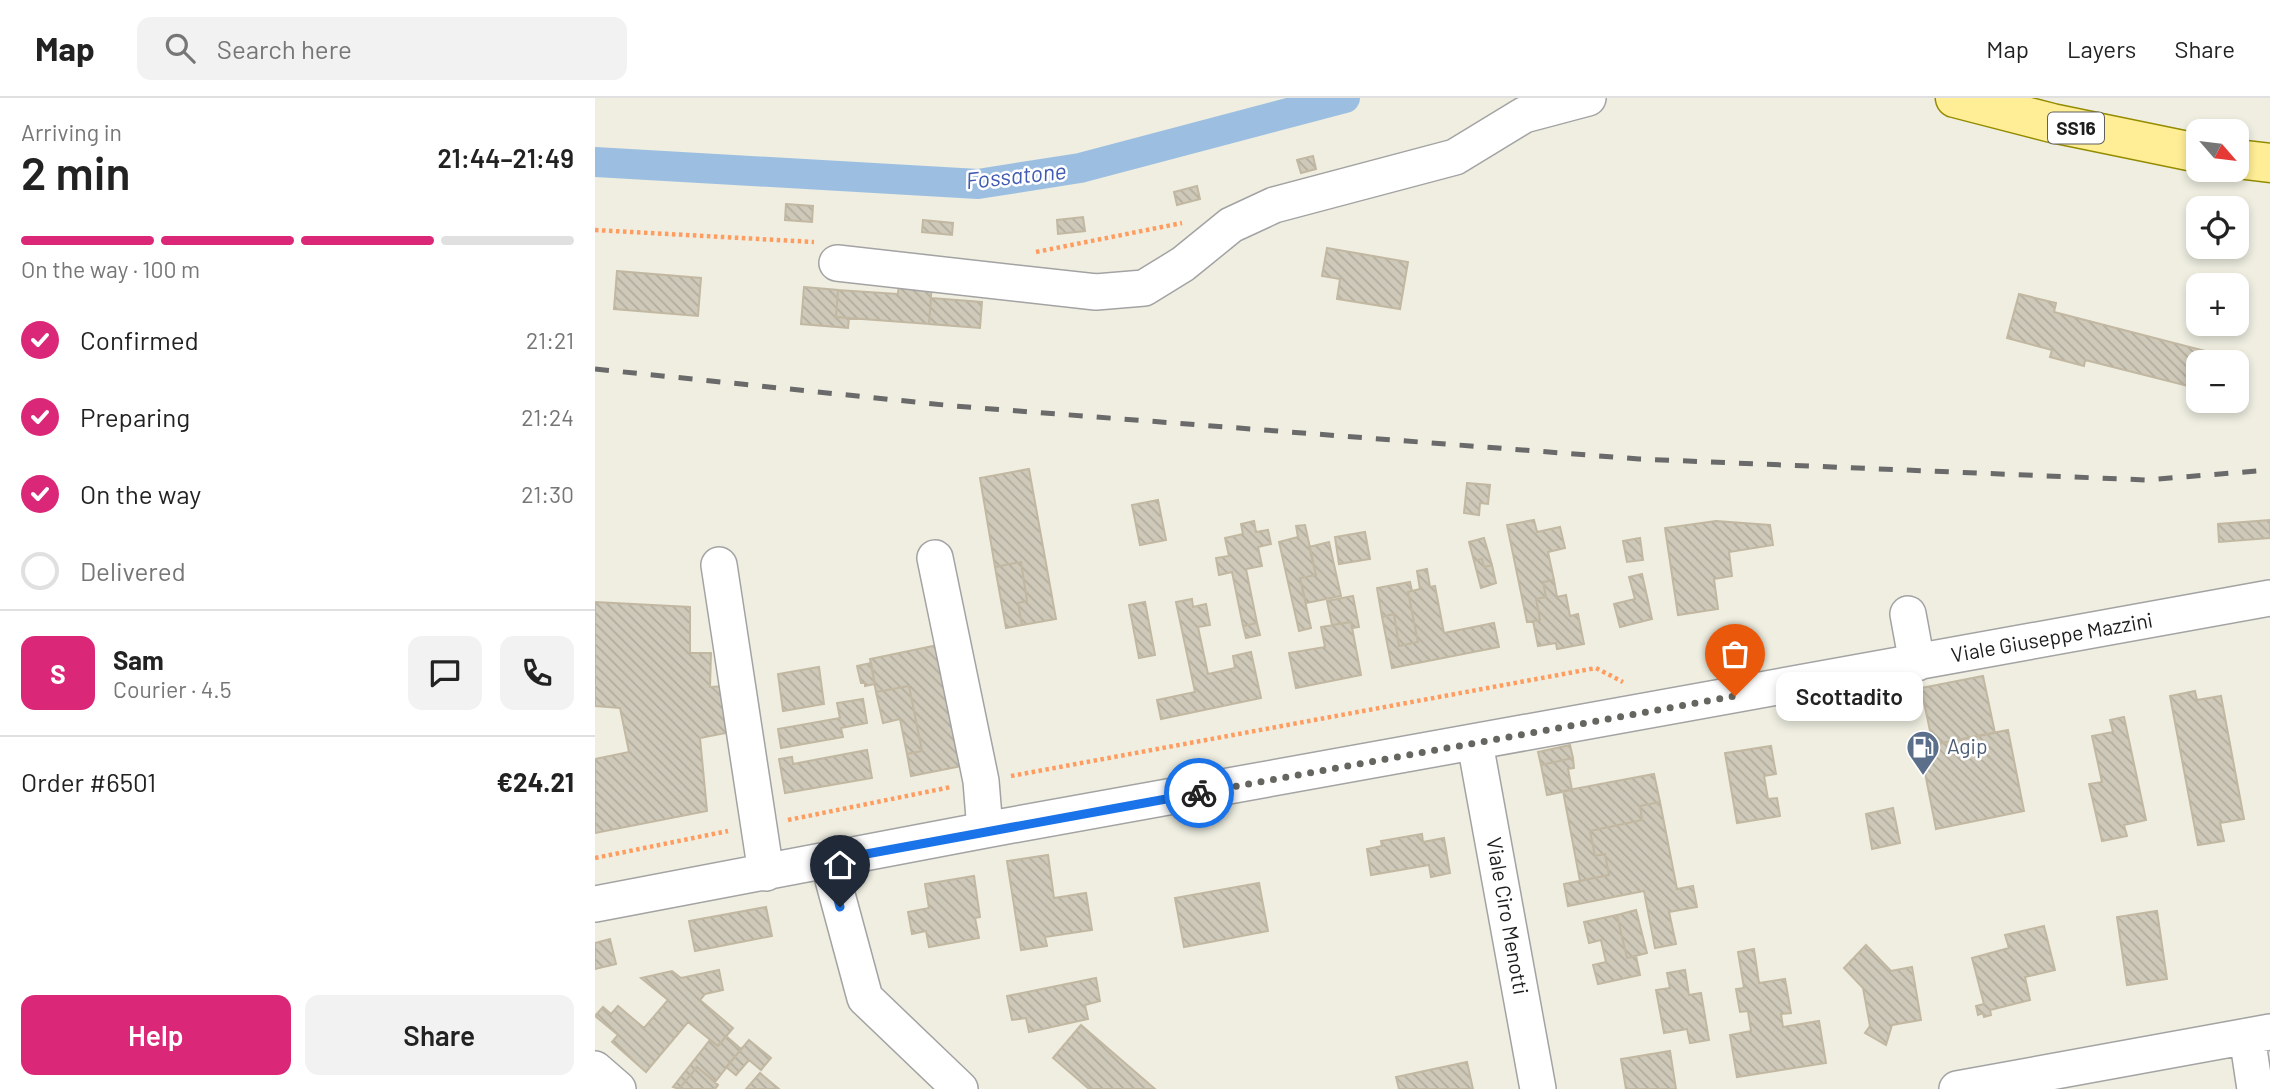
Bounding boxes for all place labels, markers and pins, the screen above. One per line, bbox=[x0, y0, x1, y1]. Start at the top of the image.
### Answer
pin bbox=[1705, 624, 1765, 696]
callout: Scottadito bbox=[1777, 672, 1924, 720]
fuel station icon: Agip bbox=[1904, 728, 1942, 777]
place label: Agip bbox=[1947, 733, 1988, 758]
pin bbox=[810, 835, 870, 907]

